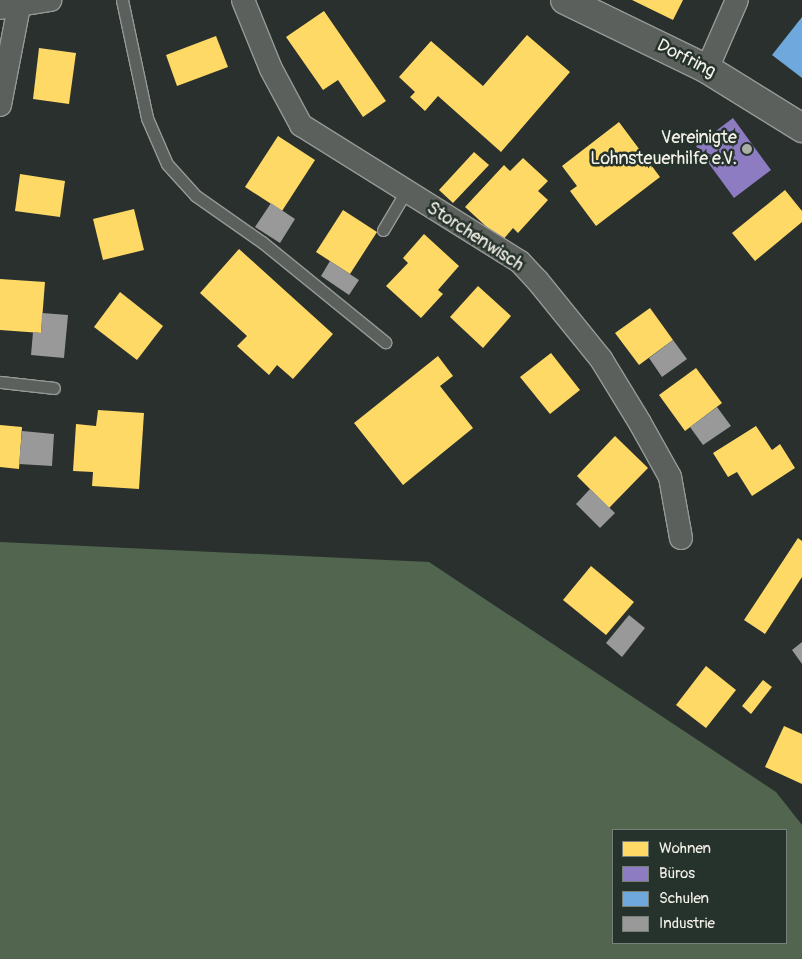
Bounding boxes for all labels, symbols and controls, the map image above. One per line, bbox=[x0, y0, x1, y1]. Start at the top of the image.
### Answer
street label: Dorfring bbox=[653, 35, 719, 83]
place label: Vereinigte Lohnsteuerhilfe e.V. bbox=[590, 128, 737, 170]
marker: Vereinigte Lohnsteuerhilfe e.V. bbox=[741, 143, 753, 155]
street label: Storchenwisch bbox=[423, 198, 527, 276]
legend bbox=[612, 829, 787, 944]
text: Wohnen bbox=[659, 839, 711, 858]
text: Büros bbox=[659, 864, 695, 883]
text: Schulen bbox=[659, 889, 709, 908]
text: Industrie bbox=[659, 914, 715, 933]

